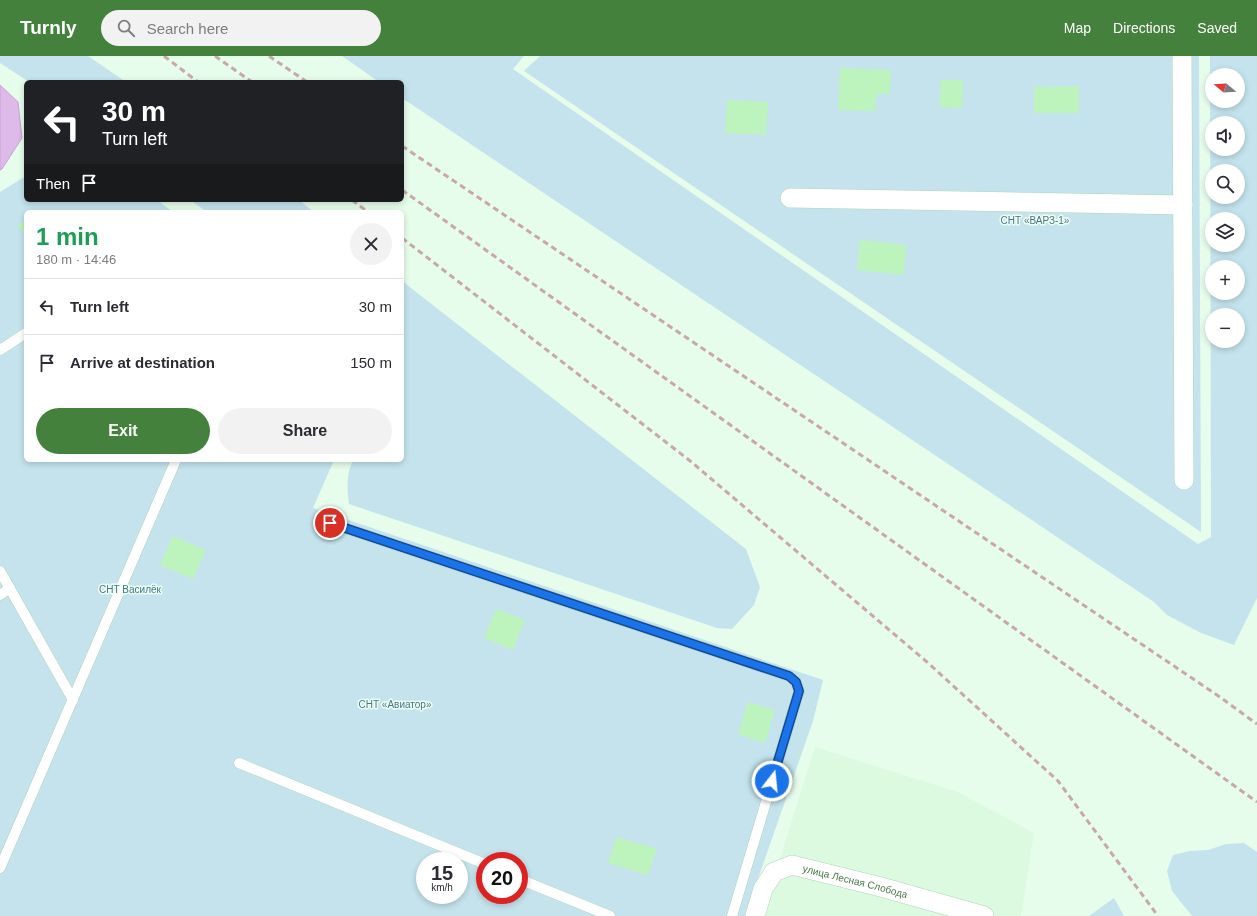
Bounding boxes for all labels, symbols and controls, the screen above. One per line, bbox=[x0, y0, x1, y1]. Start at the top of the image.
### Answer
search box bbox=[101, 10, 381, 46]
text: Turnly bbox=[20, 17, 77, 38]
icon: search bbox=[115, 17, 137, 39]
text: Search here bbox=[147, 20, 228, 37]
text: Map bbox=[1064, 20, 1091, 36]
text: Directions bbox=[1113, 20, 1175, 36]
text: Saved bbox=[1197, 20, 1237, 36]
north arrow bbox=[1205, 68, 1245, 108]
map controls bbox=[1205, 68, 1245, 348]
icon: left bbox=[36, 96, 88, 148]
text: 30 m bbox=[102, 96, 166, 127]
button: sound bbox=[1205, 116, 1245, 156]
text: Turn left bbox=[102, 129, 167, 149]
button: search bbox=[1205, 164, 1245, 204]
icon: arrive bbox=[78, 172, 100, 194]
text: Then bbox=[36, 175, 70, 192]
button: layers bbox=[1205, 212, 1245, 252]
park label: СНТ «ВАРЗ-1» bbox=[1001, 215, 1070, 226]
text: 1 min bbox=[36, 223, 99, 250]
button: close bbox=[350, 223, 392, 265]
text: 180 m · 14:46 bbox=[36, 252, 116, 267]
button: + bbox=[1205, 260, 1245, 300]
icon: left bbox=[36, 296, 58, 318]
text: Turn left bbox=[70, 298, 129, 315]
text: 30 m bbox=[359, 298, 392, 315]
button: − bbox=[1205, 308, 1245, 348]
icon: arrive bbox=[36, 352, 58, 374]
text: Arrive at destination bbox=[70, 354, 215, 371]
text: 150 m bbox=[350, 354, 392, 371]
button: Exit bbox=[36, 408, 210, 454]
button: Share bbox=[218, 408, 392, 454]
pin bbox=[313, 506, 347, 540]
icon: arrive bbox=[319, 512, 341, 534]
park label: СНТ Василёк bbox=[99, 584, 162, 595]
park label: СНТ «Авиатор» bbox=[359, 699, 432, 710]
position arrow bbox=[751, 760, 793, 802]
speed limit sign: 20 bbox=[476, 852, 528, 904]
text: 15 bbox=[431, 862, 453, 884]
street label: улица Лесная Слобода bbox=[802, 862, 909, 900]
text: km/h bbox=[431, 882, 453, 893]

